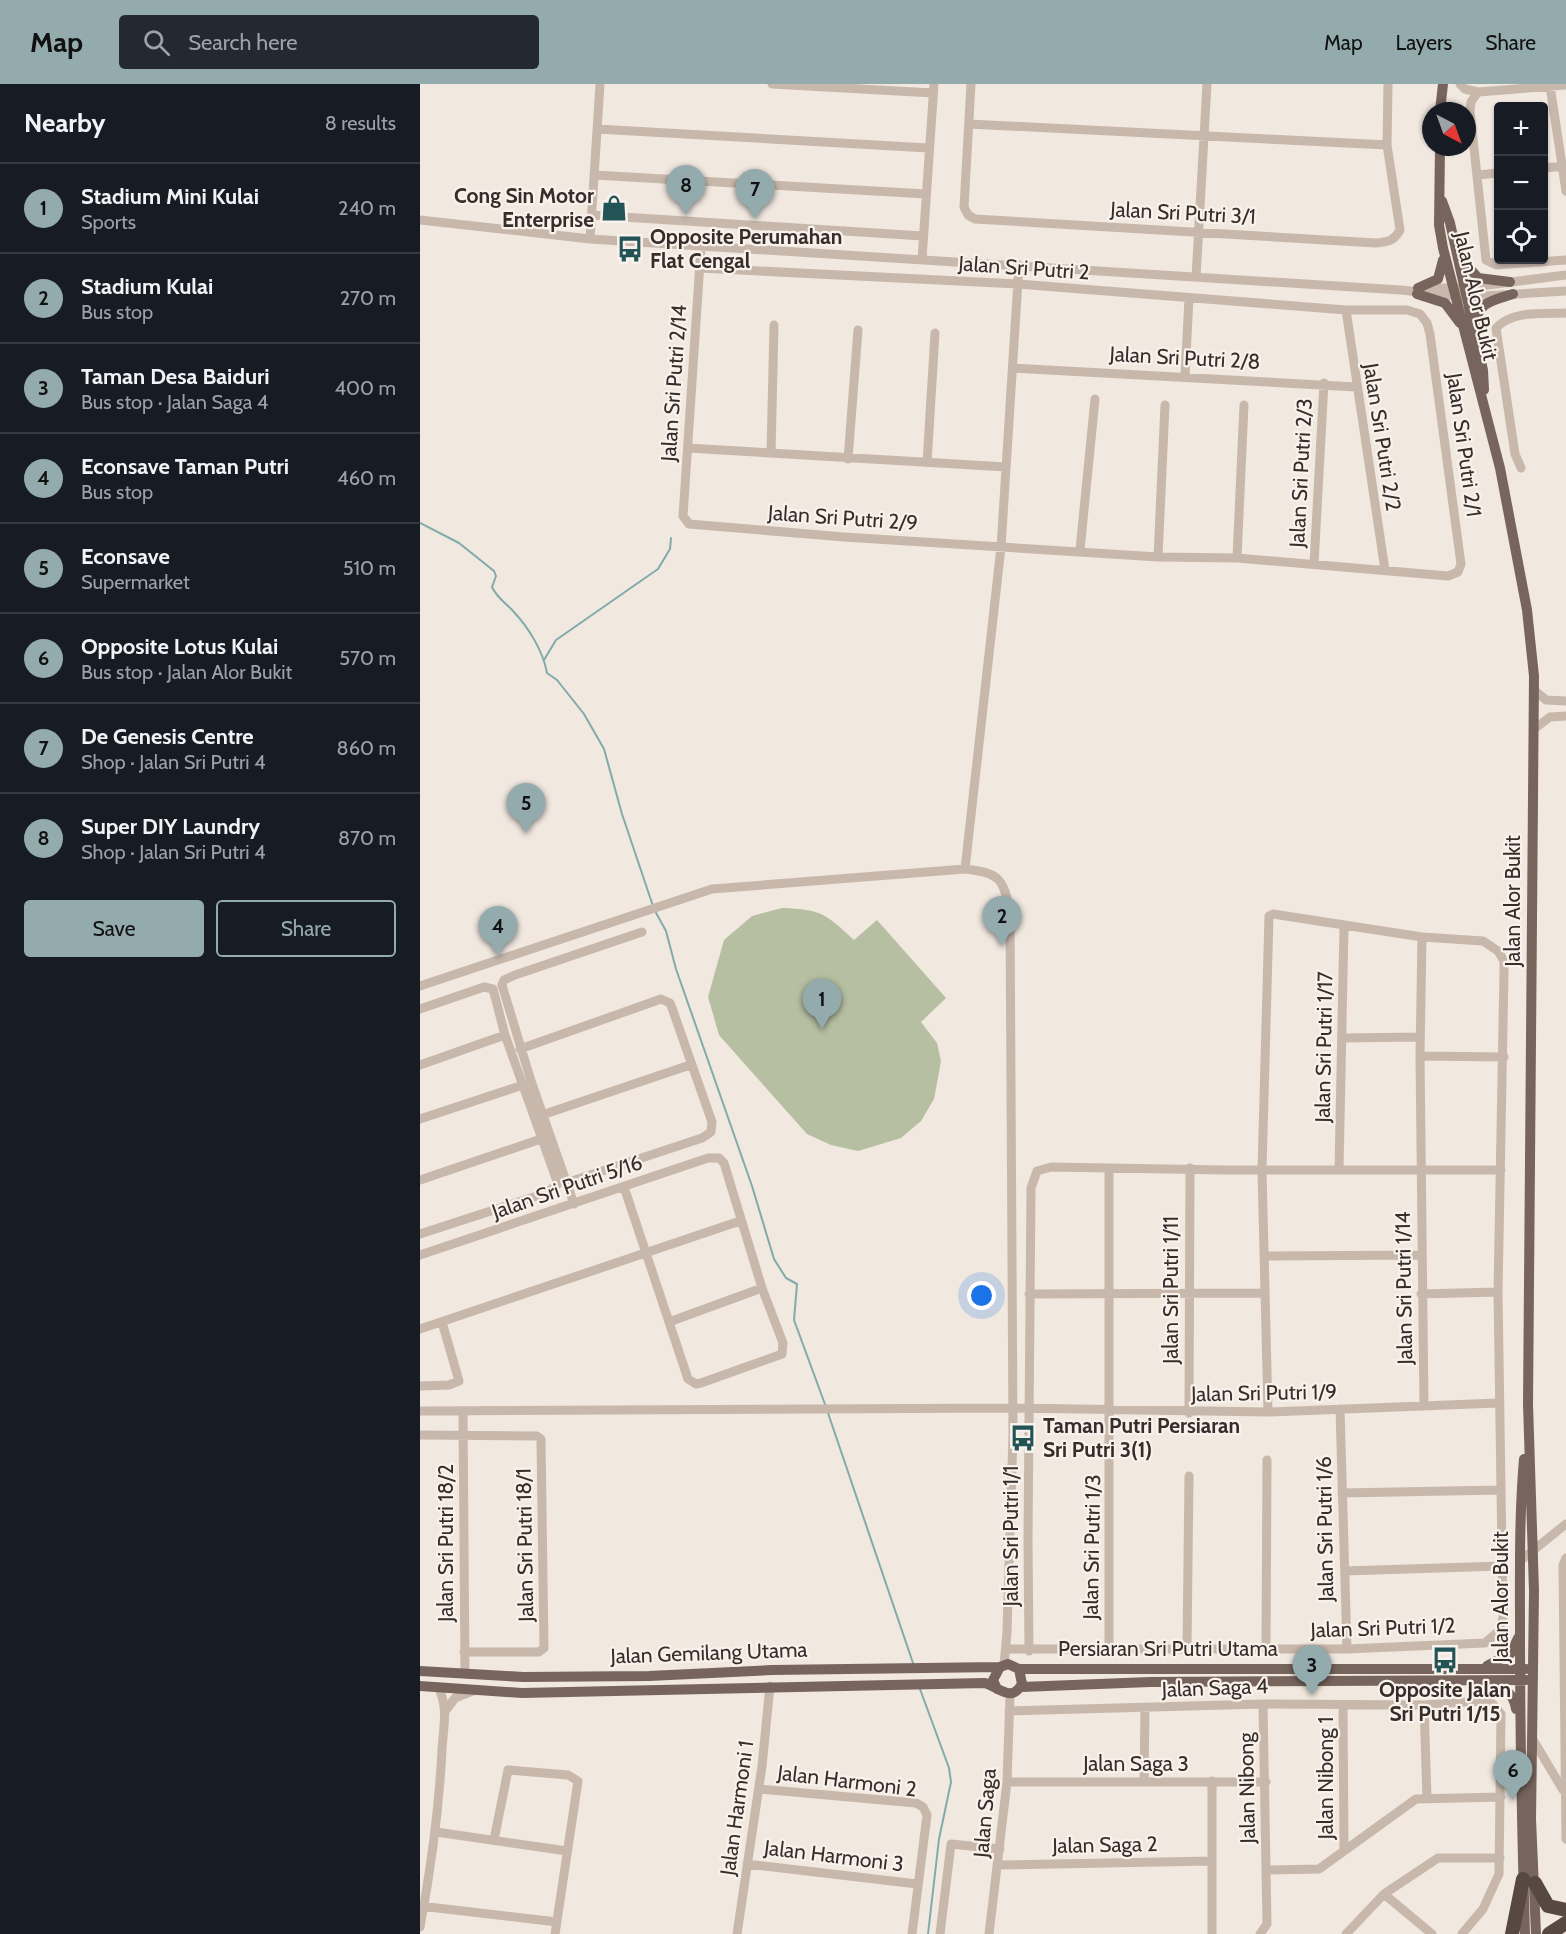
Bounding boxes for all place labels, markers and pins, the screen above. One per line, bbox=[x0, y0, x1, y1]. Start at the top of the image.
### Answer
pin: 8 bbox=[666, 166, 706, 215]
pin: 7 bbox=[736, 170, 774, 219]
place label: Cong Sin Motor Enterprise bbox=[454, 183, 594, 232]
shop icon: Cong Sin Motor Enterprise bbox=[599, 193, 629, 223]
place label: Opposite Perumahan Flat Cengal bbox=[650, 224, 842, 273]
bus stop icon: Opposite Perumahan Flat Cengal bbox=[615, 234, 645, 264]
pin: 5 bbox=[506, 784, 546, 833]
pin: 2 bbox=[982, 896, 1022, 946]
pin: 4 bbox=[478, 906, 518, 956]
pin: 1 bbox=[802, 980, 842, 1029]
place label: Taman Putri Persiaran Sri Putri 3(1) bbox=[1043, 1413, 1240, 1462]
bus stop icon: Taman Putri Persiaran Sri Putri 3(1) bbox=[1008, 1423, 1038, 1453]
bus stop icon: Opposite Jalan Sri Putri 1/15 bbox=[1430, 1645, 1460, 1675]
pin: 3 bbox=[1292, 1646, 1332, 1695]
place label: Opposite Jalan Sri Putri 1/15 bbox=[1379, 1677, 1511, 1726]
pin: 6 bbox=[1494, 1750, 1532, 1800]

